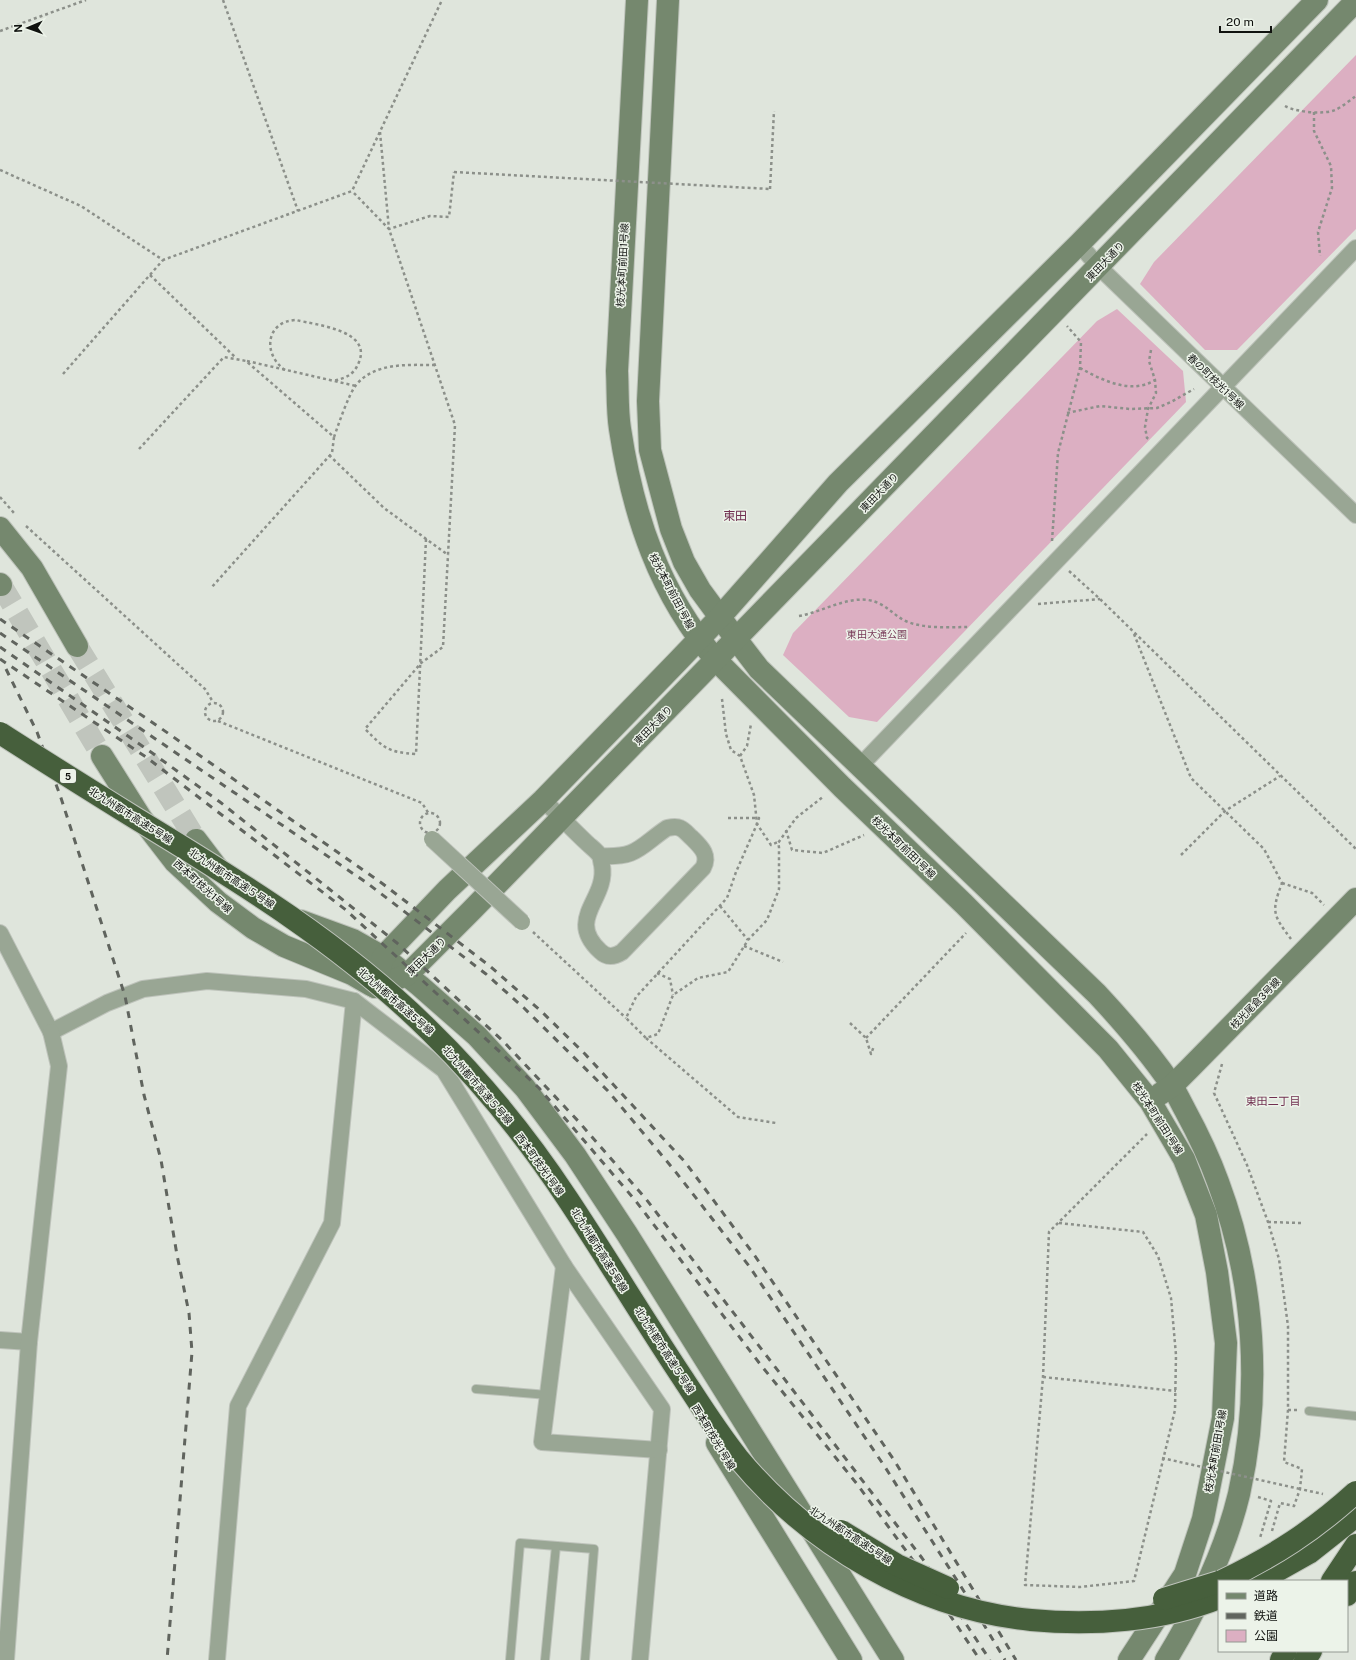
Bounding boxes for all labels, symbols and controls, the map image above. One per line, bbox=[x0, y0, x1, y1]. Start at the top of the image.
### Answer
north arrow bbox=[8, 8, 48, 48]
scale bar bbox=[1220, 8, 1271, 34]
text: 20 m bbox=[1226, 15, 1254, 29]
text: N bbox=[12, 24, 24, 33]
street label: 枝光本町前田1号線 bbox=[614, 223, 630, 307]
street label: 東田大通り bbox=[1083, 239, 1127, 283]
street label: 春の町枝光1号線 bbox=[1185, 351, 1247, 411]
street label: 東田大通り bbox=[857, 470, 901, 514]
district label: 東田 bbox=[723, 509, 747, 523]
street label: 枝光本町前田1号線 bbox=[647, 551, 697, 631]
park label: 東田大通公園 bbox=[847, 628, 907, 640]
street label: 東田大通り bbox=[631, 703, 675, 747]
road number: 5 bbox=[60, 769, 76, 783]
street label: 北九州都市高速5号線 bbox=[87, 784, 175, 846]
street label: 枝光本町前田1号線 bbox=[870, 813, 938, 881]
street label: 北九州都市高速５号線 bbox=[187, 846, 277, 910]
street label: 西本町枝光1号線 bbox=[171, 857, 235, 915]
street label: 東田大通り bbox=[404, 934, 448, 978]
street label: 北九州都市高速5号線 bbox=[356, 965, 436, 1037]
street label: 枝光尾倉3号線 bbox=[1228, 975, 1282, 1031]
street label: 北九州都市高速５号線 bbox=[441, 1043, 515, 1127]
street label: 枝光本町前田1号線 bbox=[1130, 1079, 1186, 1157]
district label: 東田二丁目 bbox=[1246, 1095, 1301, 1107]
street label: 西本町枝光1号線 bbox=[513, 1131, 567, 1197]
street label: 北九州都市高速5号線 bbox=[569, 1206, 631, 1294]
street label: 北九州都市高速５号線 bbox=[633, 1305, 697, 1395]
street label: 西本町枝光1号線 bbox=[690, 1402, 738, 1472]
street label: 枝光本町前田1号線 bbox=[1202, 1409, 1228, 1493]
street label: 北九州都市高速5号線 bbox=[807, 1504, 895, 1566]
legend bbox=[1218, 1580, 1348, 1652]
text: 道路 bbox=[1254, 1589, 1278, 1603]
text: 鉄道 bbox=[1254, 1609, 1278, 1623]
text: 公園 bbox=[1254, 1629, 1278, 1643]

